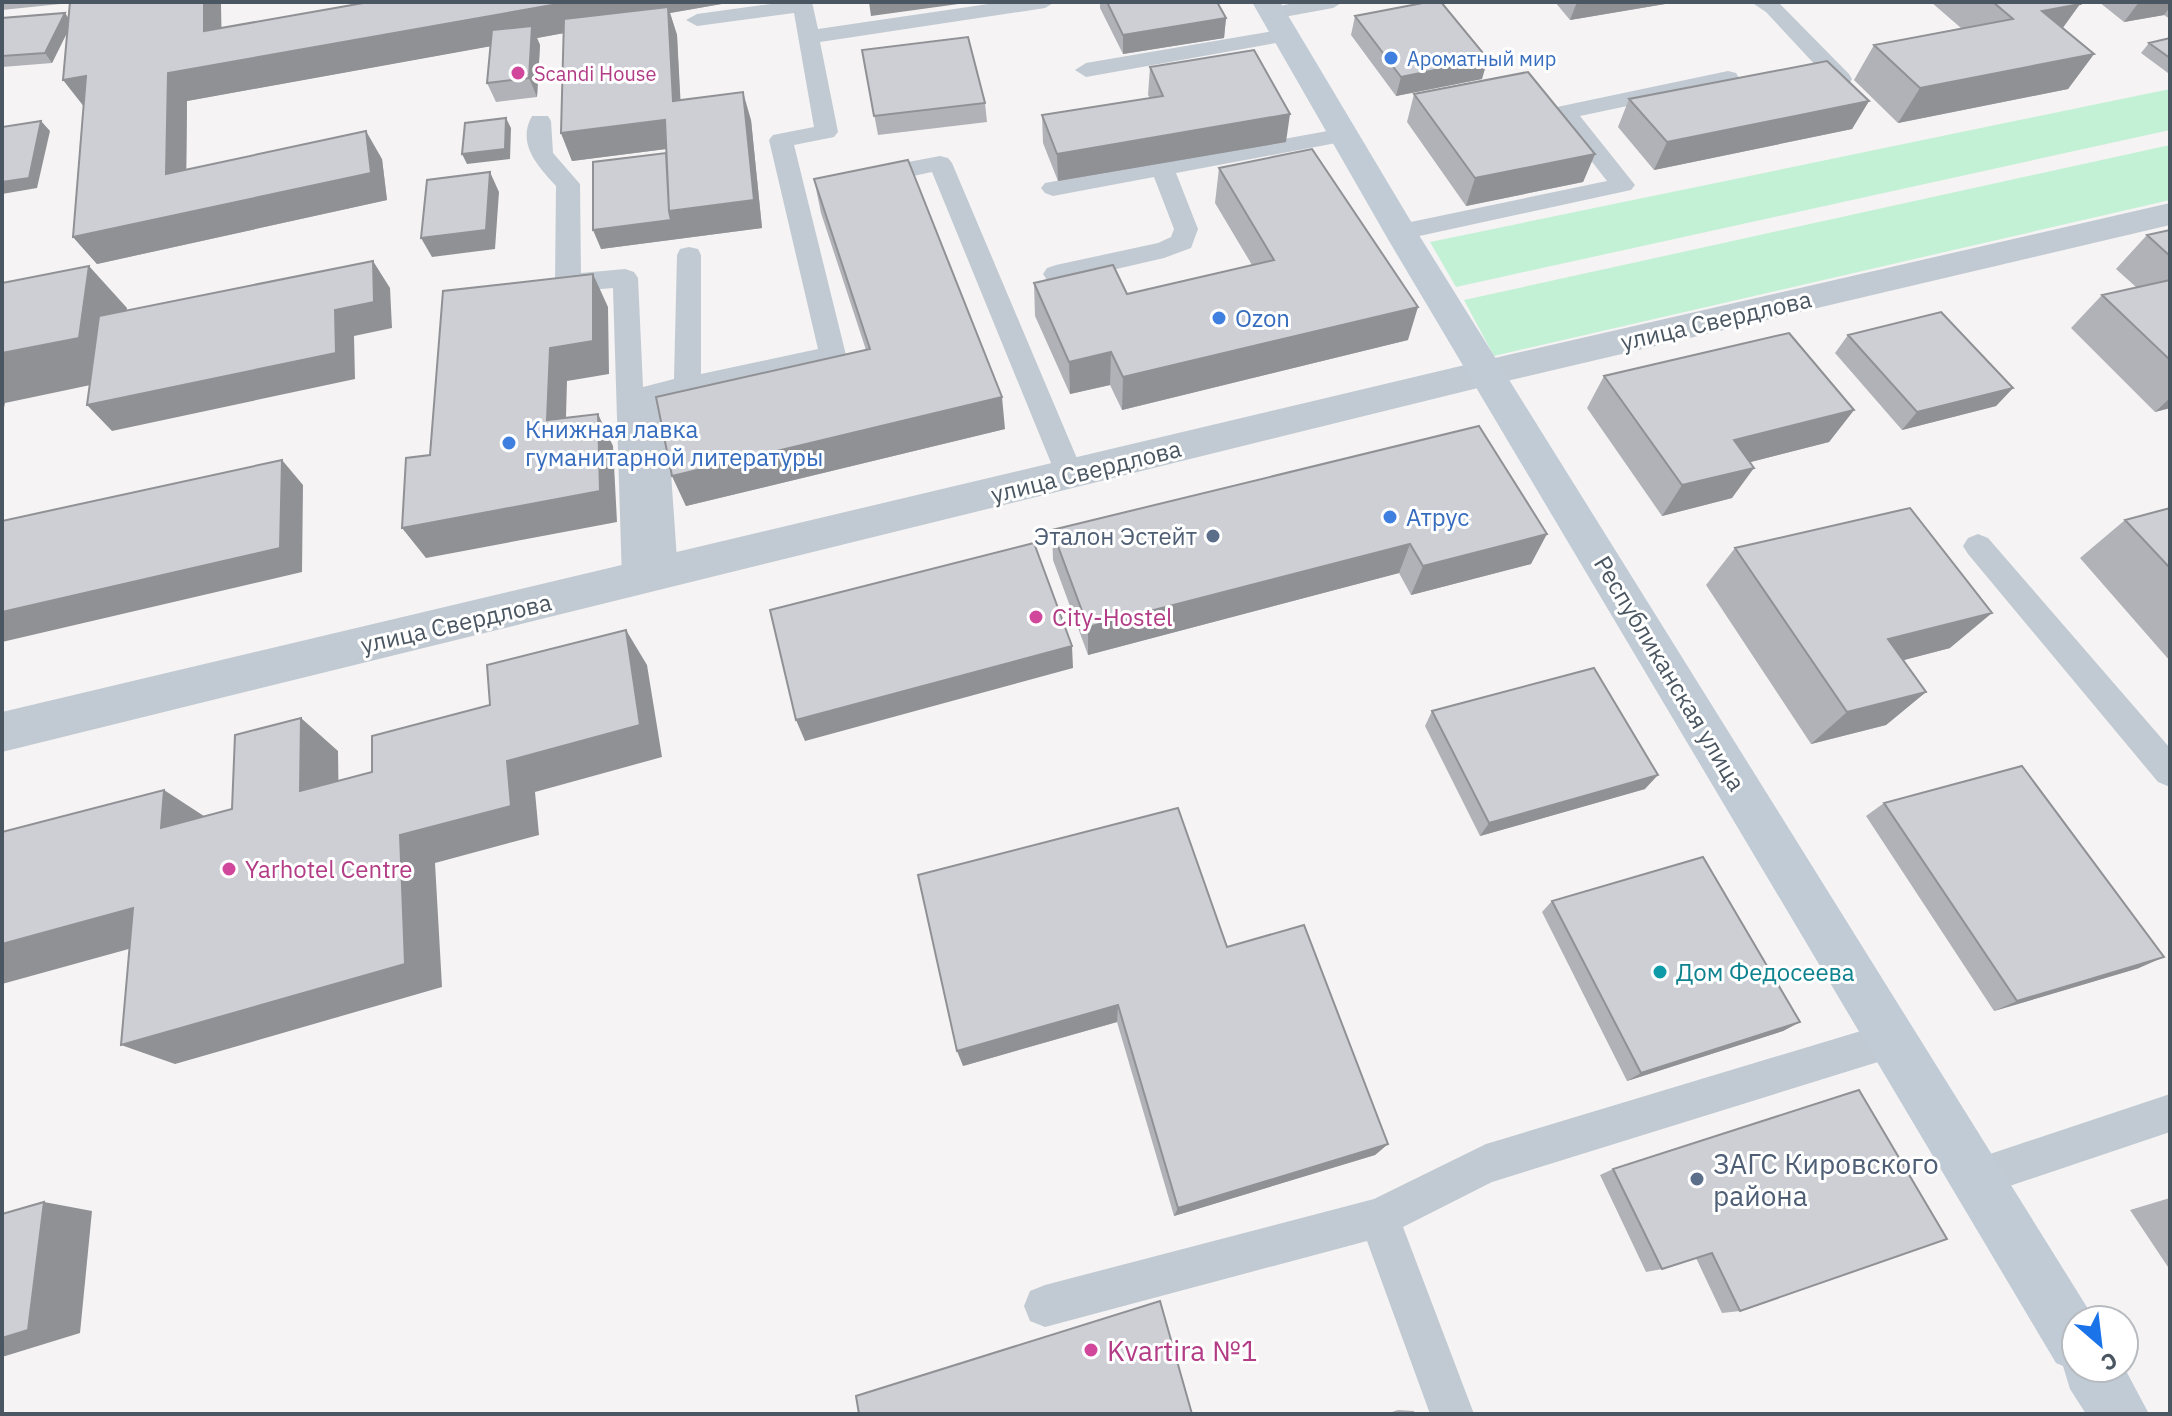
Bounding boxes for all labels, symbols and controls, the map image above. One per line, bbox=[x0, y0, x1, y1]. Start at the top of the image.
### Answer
place label: Ароматный мир bbox=[1407, 45, 1556, 72]
marker: Ароматный мир bbox=[1382, 49, 1400, 67]
place label: Scandi House bbox=[534, 60, 656, 87]
marker: Scandi House bbox=[509, 64, 527, 82]
street label: улица Свердлова bbox=[1617, 282, 1815, 358]
place label: Ozon bbox=[1235, 302, 1290, 334]
marker: Ozon bbox=[1210, 309, 1228, 327]
place label: Книжная лавка гуманитарной литературы bbox=[525, 413, 823, 473]
street label: улица Свердлова bbox=[987, 432, 1185, 510]
marker: Книжная лавка гуманитарной литературы bbox=[500, 434, 518, 452]
place label: Атрус bbox=[1406, 501, 1469, 533]
marker: Атрус bbox=[1381, 508, 1399, 526]
place label: Эталон Эстейт bbox=[1034, 520, 1197, 552]
marker: Эталон Эстейт bbox=[1204, 527, 1222, 545]
street label: Республиканская улица bbox=[1587, 550, 1753, 797]
street label: улица Свердлова bbox=[357, 585, 555, 661]
place label: City-Hostel bbox=[1052, 601, 1173, 633]
marker: City-Hostel bbox=[1027, 608, 1045, 626]
place label: Yarhotel Centre bbox=[245, 853, 412, 885]
marker: Yarhotel Centre bbox=[220, 860, 238, 878]
place label: Дом Федосеева bbox=[1676, 956, 1855, 988]
marker: Дом Федосеева bbox=[1651, 963, 1669, 981]
place label: ЗАГС Кировского района bbox=[1713, 1145, 1939, 1214]
marker: ЗАГС Кировского района bbox=[1688, 1170, 1706, 1188]
north arrow bbox=[2060, 1304, 2140, 1384]
place label: Kvartira №1 bbox=[1107, 1332, 1257, 1369]
marker: Kvartira №1 bbox=[1082, 1341, 1100, 1359]
text: С bbox=[2096, 1346, 2123, 1378]

